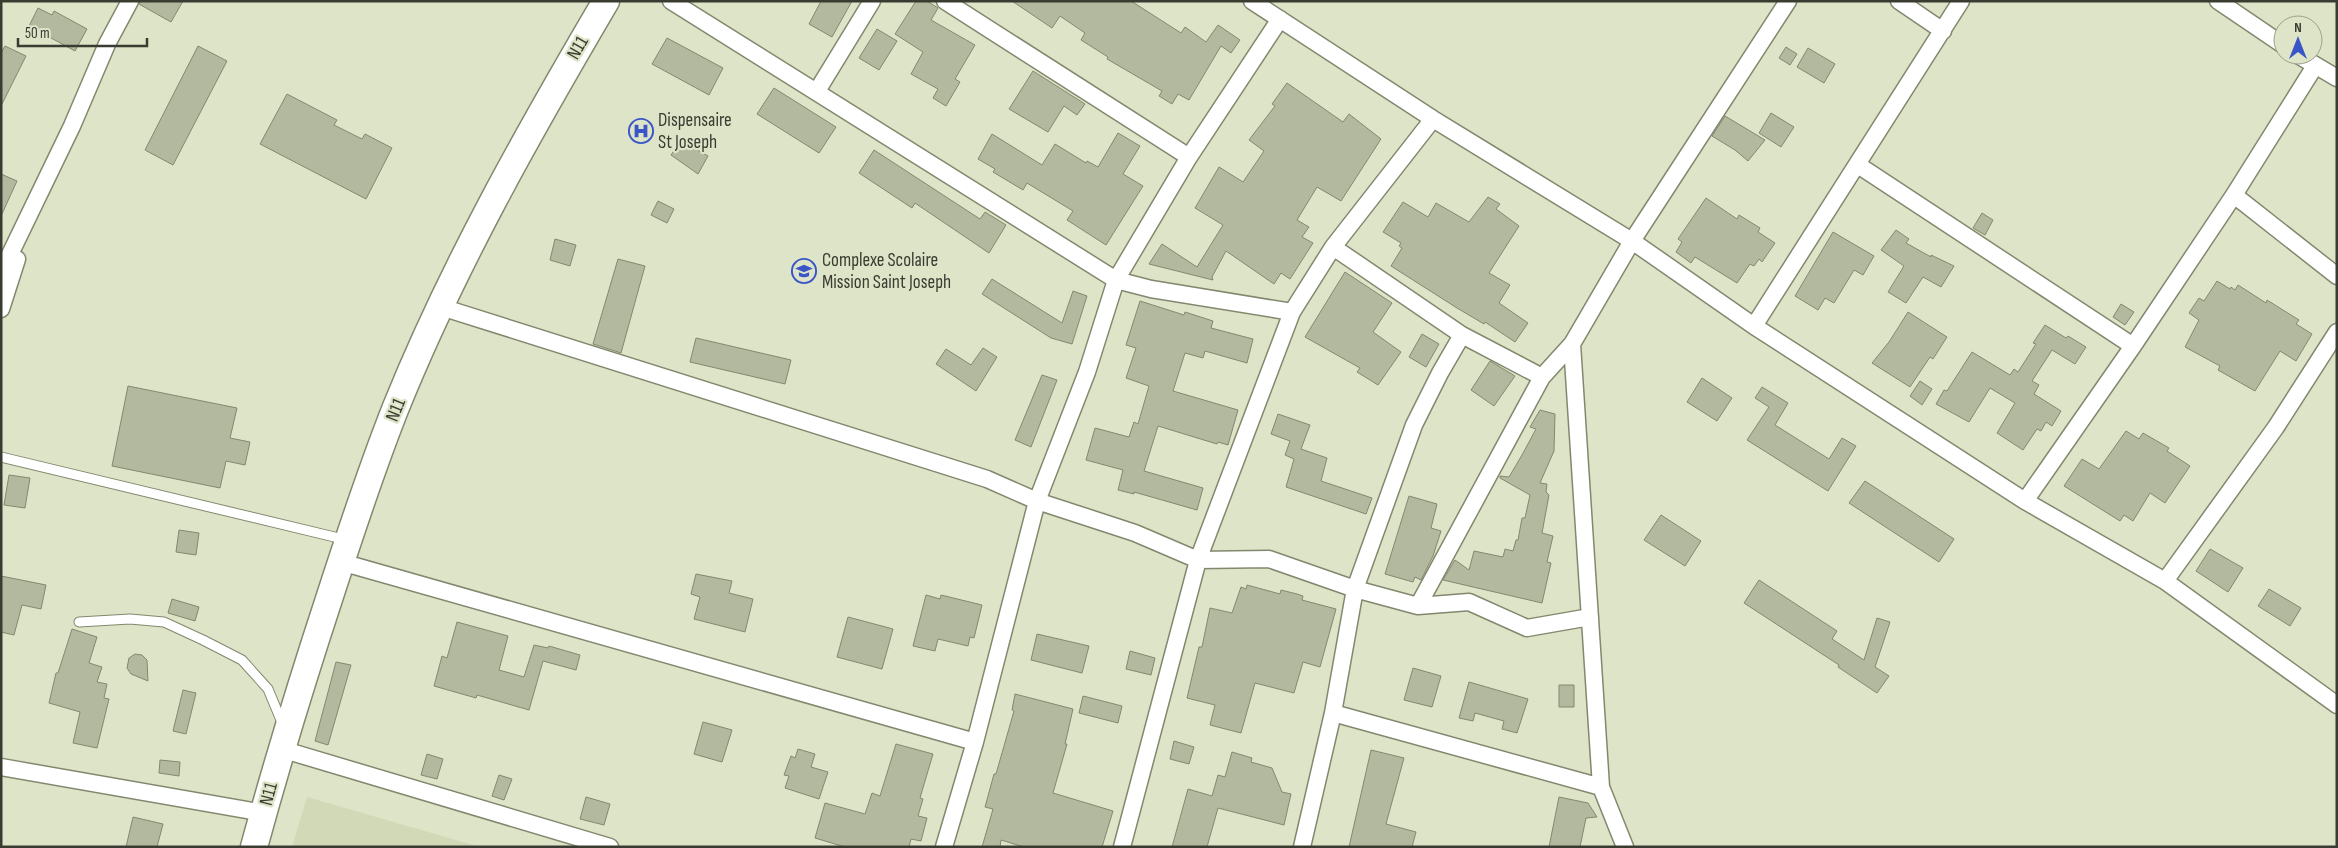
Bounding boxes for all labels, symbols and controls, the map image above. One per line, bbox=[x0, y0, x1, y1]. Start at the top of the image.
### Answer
scale bar bbox=[18, 15, 146, 47]
north arrow bbox=[2273, 15, 2323, 65]
text: N bbox=[2294, 19, 2302, 36]
text: 50 m bbox=[25, 24, 50, 43]
street label: N11 bbox=[562, 32, 594, 64]
place label: Dispensaire St Joseph bbox=[658, 109, 732, 154]
hospital icon: Dispensaire St Joseph bbox=[628, 118, 654, 144]
place label: Complexe Scolaire Mission Saint Joseph bbox=[822, 249, 951, 294]
school or university icon: Complexe Scolaire Mission Saint Joseph bbox=[791, 258, 817, 284]
street label: N11 bbox=[381, 395, 411, 425]
street label: N11 bbox=[255, 780, 283, 808]

